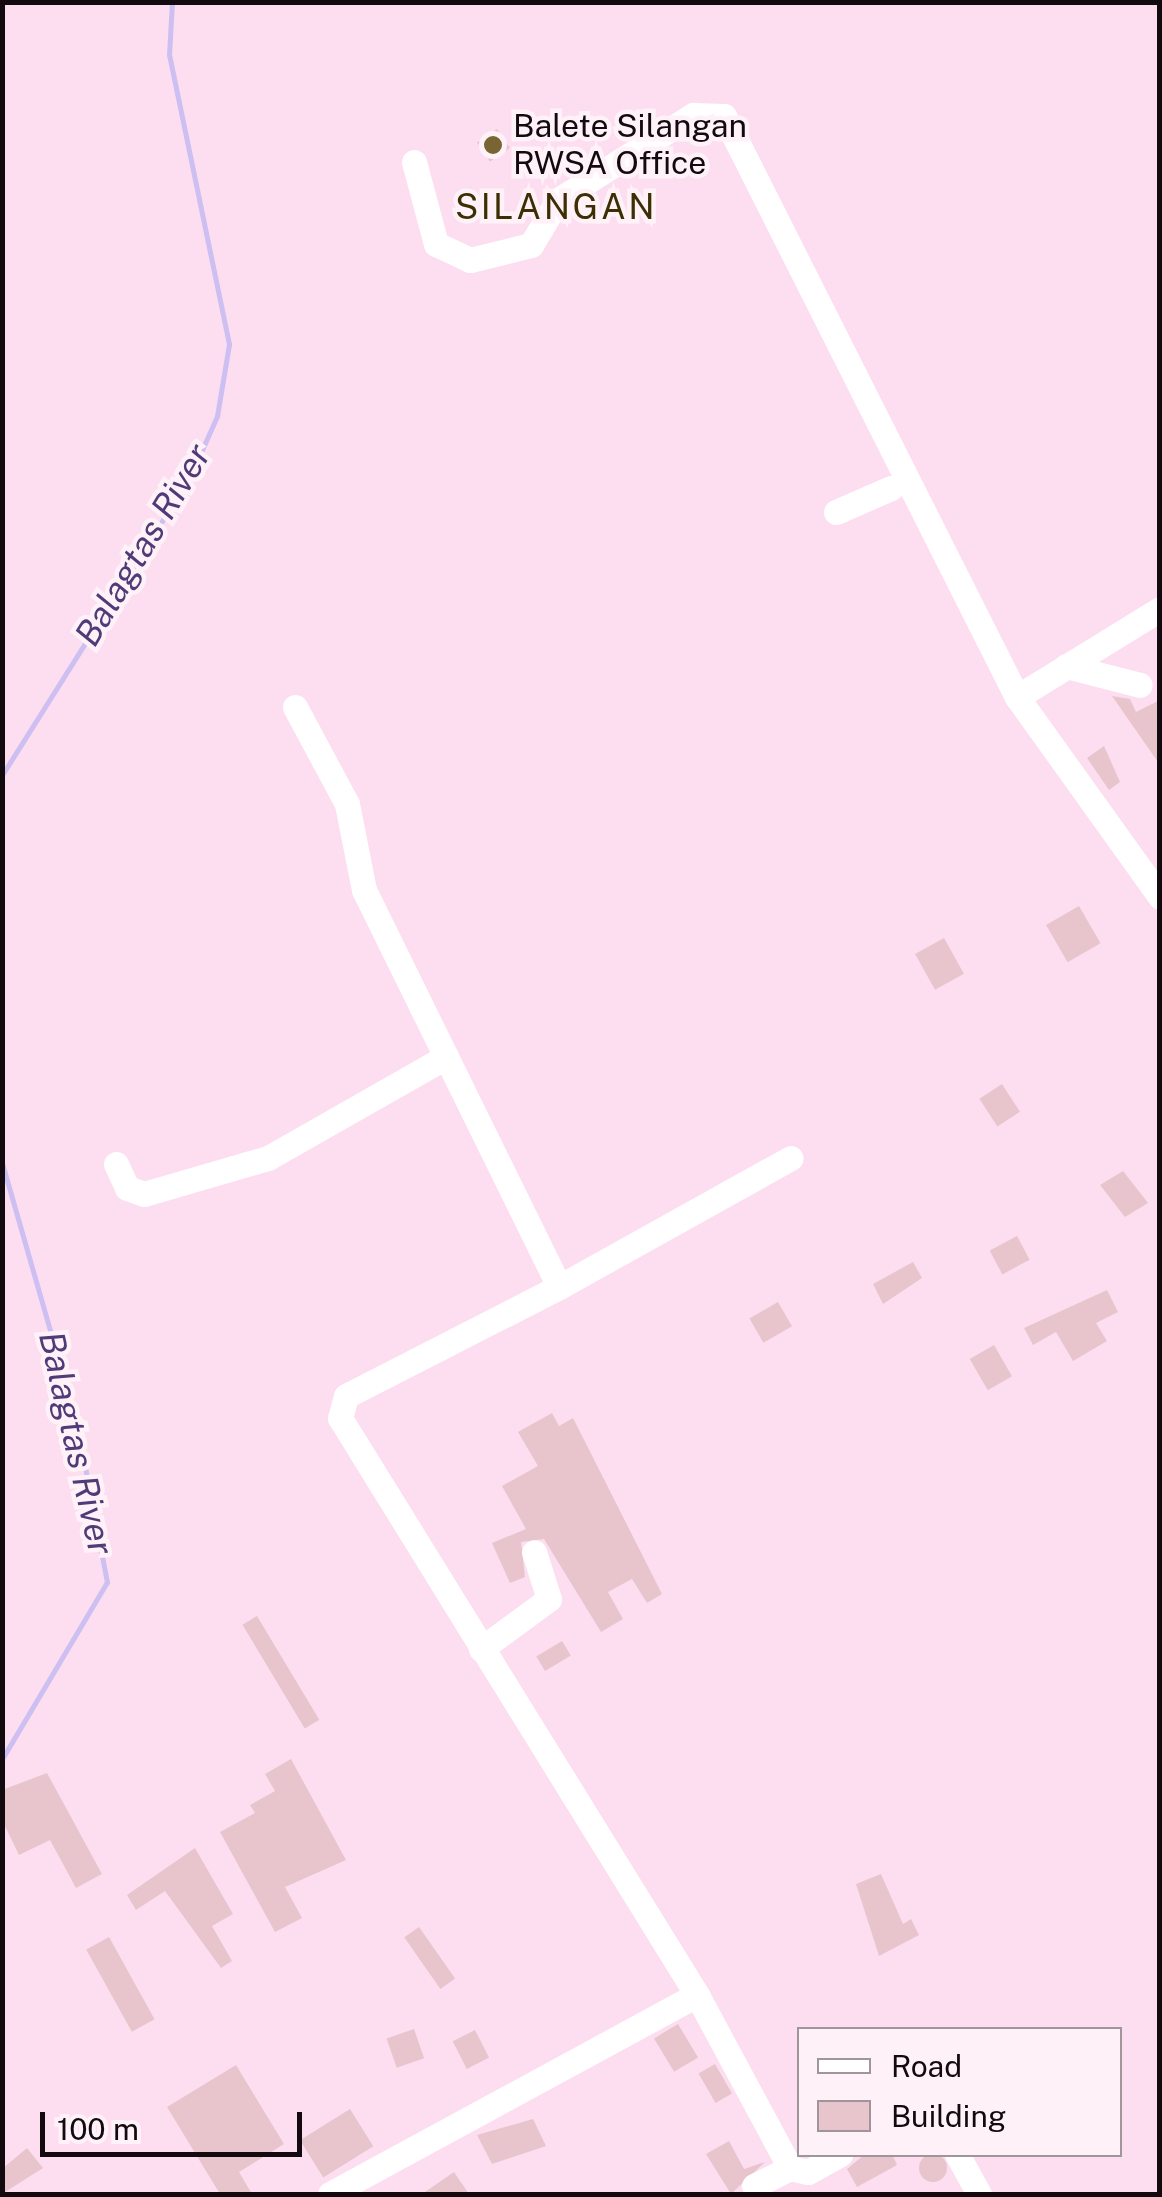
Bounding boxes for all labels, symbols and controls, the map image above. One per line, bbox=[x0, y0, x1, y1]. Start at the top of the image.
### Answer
place label: Balete Silangan RWSA Office bbox=[513, 108, 747, 183]
marker: Balete Silangan RWSA Office bbox=[482, 134, 504, 156]
district label: SILANGAN bbox=[455, 186, 657, 228]
water label: Balagtas River bbox=[66, 436, 220, 654]
water label: Balagtas River bbox=[30, 1327, 122, 1559]
legend bbox=[797, 2027, 1122, 2157]
text: Road bbox=[891, 2048, 962, 2084]
scale bar bbox=[45, 2092, 308, 2154]
text: Building bbox=[891, 2098, 1006, 2134]
text: 100 m bbox=[57, 2111, 139, 2147]

